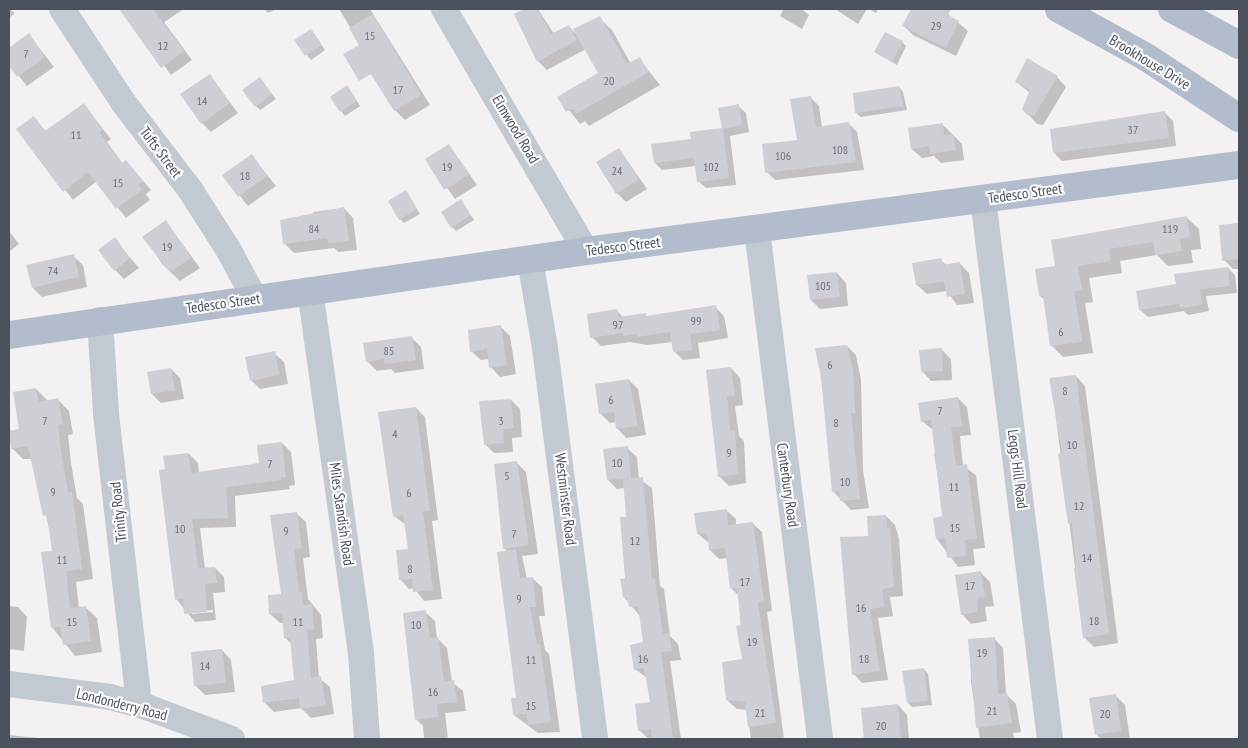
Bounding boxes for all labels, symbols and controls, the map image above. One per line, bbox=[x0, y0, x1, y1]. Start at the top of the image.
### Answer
house number: 29 bbox=[931, 19, 941, 33]
house number: 15 bbox=[365, 29, 375, 43]
street label: Brookhouse Drive bbox=[1106, 31, 1194, 93]
house number: 12 bbox=[158, 39, 168, 53]
house number: 7 bbox=[23, 47, 29, 61]
house number: 20 bbox=[604, 74, 614, 88]
house number: 17 bbox=[393, 83, 403, 97]
street label: Elmwood Road bbox=[489, 92, 543, 166]
house number: 14 bbox=[197, 94, 207, 108]
street label: Tufts Street bbox=[136, 123, 186, 181]
house number: 37 bbox=[1128, 123, 1138, 137]
house number: 11 bbox=[71, 128, 81, 142]
house number: 108 bbox=[832, 143, 848, 157]
house number: 106 bbox=[775, 149, 791, 163]
house number: 19 bbox=[442, 160, 452, 174]
house number: 102 bbox=[703, 160, 719, 174]
house number: 24 bbox=[612, 164, 622, 178]
house number: 18 bbox=[240, 169, 250, 183]
house number: 15 bbox=[113, 176, 123, 190]
street label: Tedesco Street bbox=[987, 179, 1063, 207]
house number: 84 bbox=[309, 222, 319, 236]
house number: 119 bbox=[1162, 222, 1178, 236]
street label: Tedesco Street bbox=[585, 233, 661, 259]
house number: 19 bbox=[162, 240, 172, 254]
house number: 74 bbox=[48, 264, 58, 278]
house number: 105 bbox=[815, 279, 831, 293]
street label: Tedesco Street bbox=[185, 289, 261, 317]
house number: 99 bbox=[691, 314, 701, 328]
house number: 97 bbox=[613, 318, 623, 332]
house number: 6 bbox=[1058, 325, 1064, 339]
house number: 85 bbox=[384, 344, 394, 358]
house number: 6 bbox=[827, 358, 833, 372]
house number: 8 bbox=[1062, 384, 1068, 398]
house number: 6 bbox=[608, 393, 614, 407]
house number: 7 bbox=[937, 404, 943, 418]
house number: 7 bbox=[42, 414, 48, 428]
house number: 3 bbox=[498, 414, 504, 428]
house number: 8 bbox=[833, 416, 839, 430]
house number: 4 bbox=[392, 427, 398, 441]
street label: Leggs Hill Road bbox=[1004, 428, 1032, 510]
house number: 10 bbox=[1067, 438, 1077, 452]
street label: Canterbury Road bbox=[773, 442, 803, 528]
house number: 9 bbox=[726, 446, 732, 460]
street label: Westminster Road bbox=[551, 452, 581, 546]
house number: 10 bbox=[612, 456, 622, 470]
house number: 7 bbox=[267, 457, 273, 471]
street label: Miles Standish Road bbox=[326, 461, 358, 567]
house number: 5 bbox=[504, 469, 510, 483]
house number: 10 bbox=[840, 475, 850, 489]
house number: 11 bbox=[949, 480, 959, 494]
street label: Trinity Road bbox=[106, 481, 130, 543]
house number: 9 bbox=[50, 485, 56, 499]
house number: 6 bbox=[406, 486, 412, 500]
house number: 12 bbox=[1074, 499, 1084, 513]
house number: 15 bbox=[950, 521, 960, 535]
house number: 10 bbox=[175, 522, 185, 536]
house number: 9 bbox=[283, 524, 289, 538]
house number: 7 bbox=[511, 527, 517, 541]
house number: 12 bbox=[630, 534, 640, 548]
house number: 14 bbox=[1082, 551, 1092, 565]
house number: 11 bbox=[57, 553, 67, 567]
house number: 8 bbox=[407, 562, 413, 576]
house number: 17 bbox=[740, 575, 750, 589]
house number: 17 bbox=[965, 579, 975, 593]
house number: 9 bbox=[516, 592, 522, 606]
house number: 16 bbox=[856, 601, 866, 615]
house number: 18 bbox=[1089, 614, 1099, 628]
house number: 15 bbox=[67, 615, 77, 629]
house number: 11 bbox=[293, 615, 303, 629]
house number: 10 bbox=[411, 618, 421, 632]
house number: 19 bbox=[747, 635, 757, 649]
house number: 19 bbox=[977, 646, 987, 660]
house number: 16 bbox=[638, 652, 648, 666]
house number: 18 bbox=[859, 652, 869, 666]
house number: 11 bbox=[526, 653, 536, 667]
house number: 14 bbox=[200, 659, 210, 673]
street label: Londonderry Road bbox=[74, 684, 170, 724]
house number: 16 bbox=[428, 685, 438, 699]
house number: 15 bbox=[526, 699, 536, 713]
house number: 21 bbox=[987, 704, 997, 718]
house number: 21 bbox=[755, 706, 765, 720]
house number: 20 bbox=[1100, 707, 1110, 721]
house number: 20 bbox=[876, 719, 886, 733]

